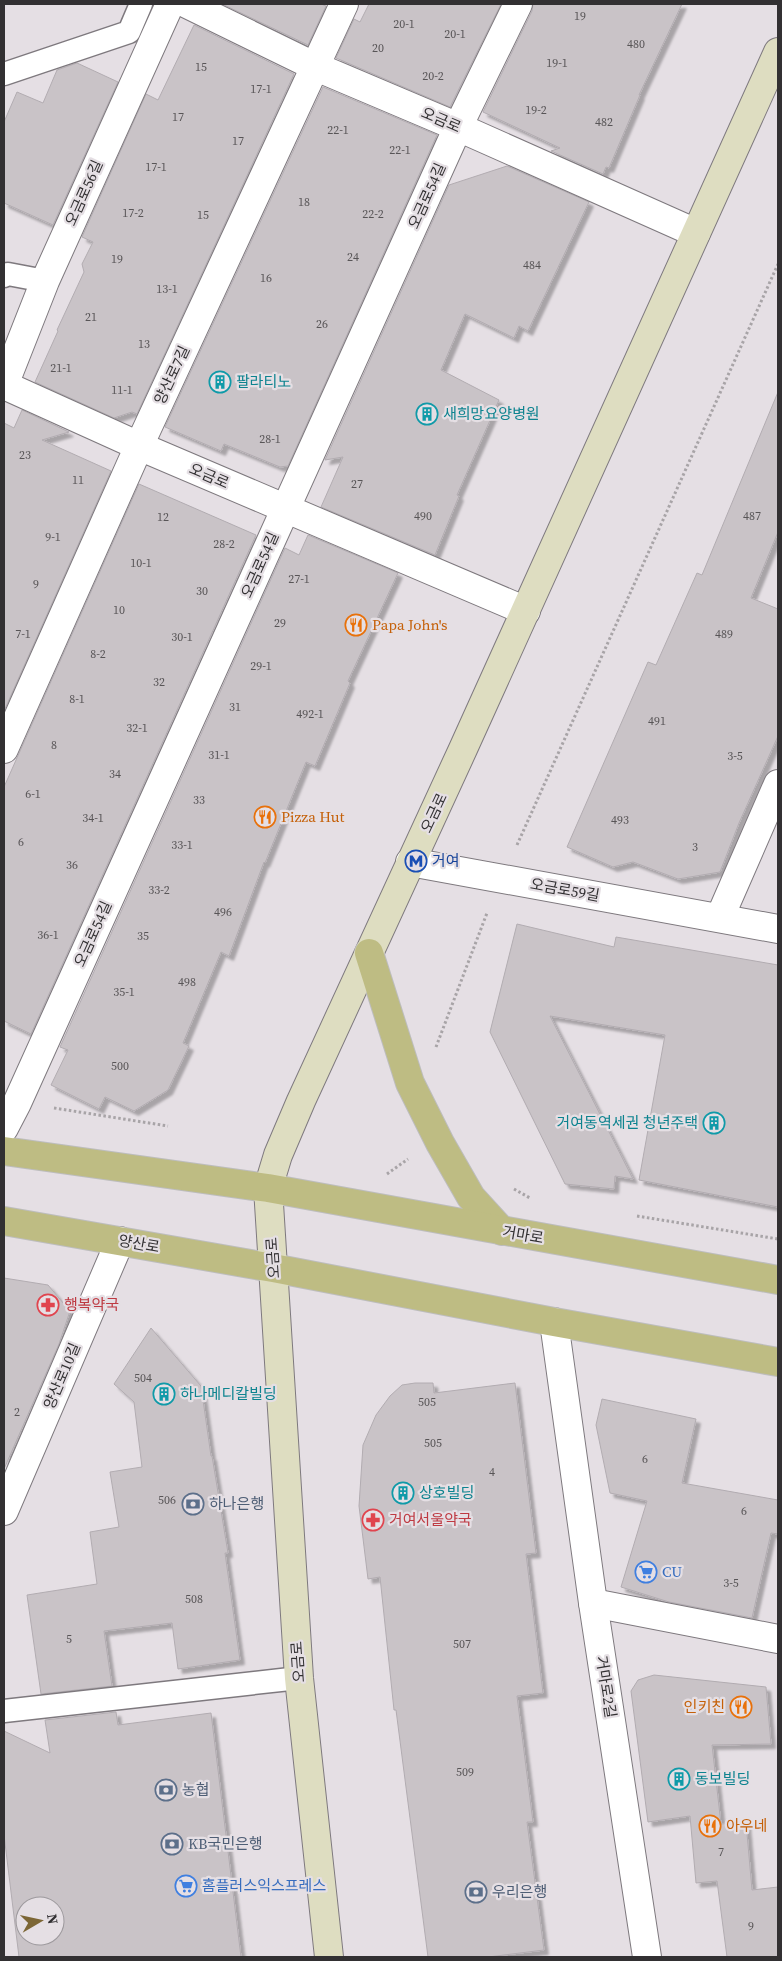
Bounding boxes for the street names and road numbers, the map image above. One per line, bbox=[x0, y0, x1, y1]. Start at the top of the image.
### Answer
street label: 오금로 bbox=[418, 102, 464, 137]
street label: 오금로56길 bbox=[60, 156, 107, 229]
street label: 오금로54길 bbox=[403, 159, 450, 232]
street label: 양산로7길 bbox=[149, 342, 194, 408]
street label: 오금로 bbox=[186, 458, 232, 493]
street label: 오금로54길 bbox=[236, 528, 283, 601]
street label: 오금로 bbox=[415, 790, 452, 836]
street label: 오금로59길 bbox=[529, 873, 601, 906]
street label: 오금로54길 bbox=[69, 897, 116, 970]
street label: 거마로 bbox=[501, 1221, 545, 1248]
street label: 양산로 bbox=[117, 1230, 161, 1257]
street label: 오금로 bbox=[261, 1237, 284, 1279]
street label: 양산로10길 bbox=[38, 1339, 85, 1412]
street label: 오금로 bbox=[286, 1641, 309, 1683]
street label: 거마로2길 bbox=[591, 1654, 622, 1720]

